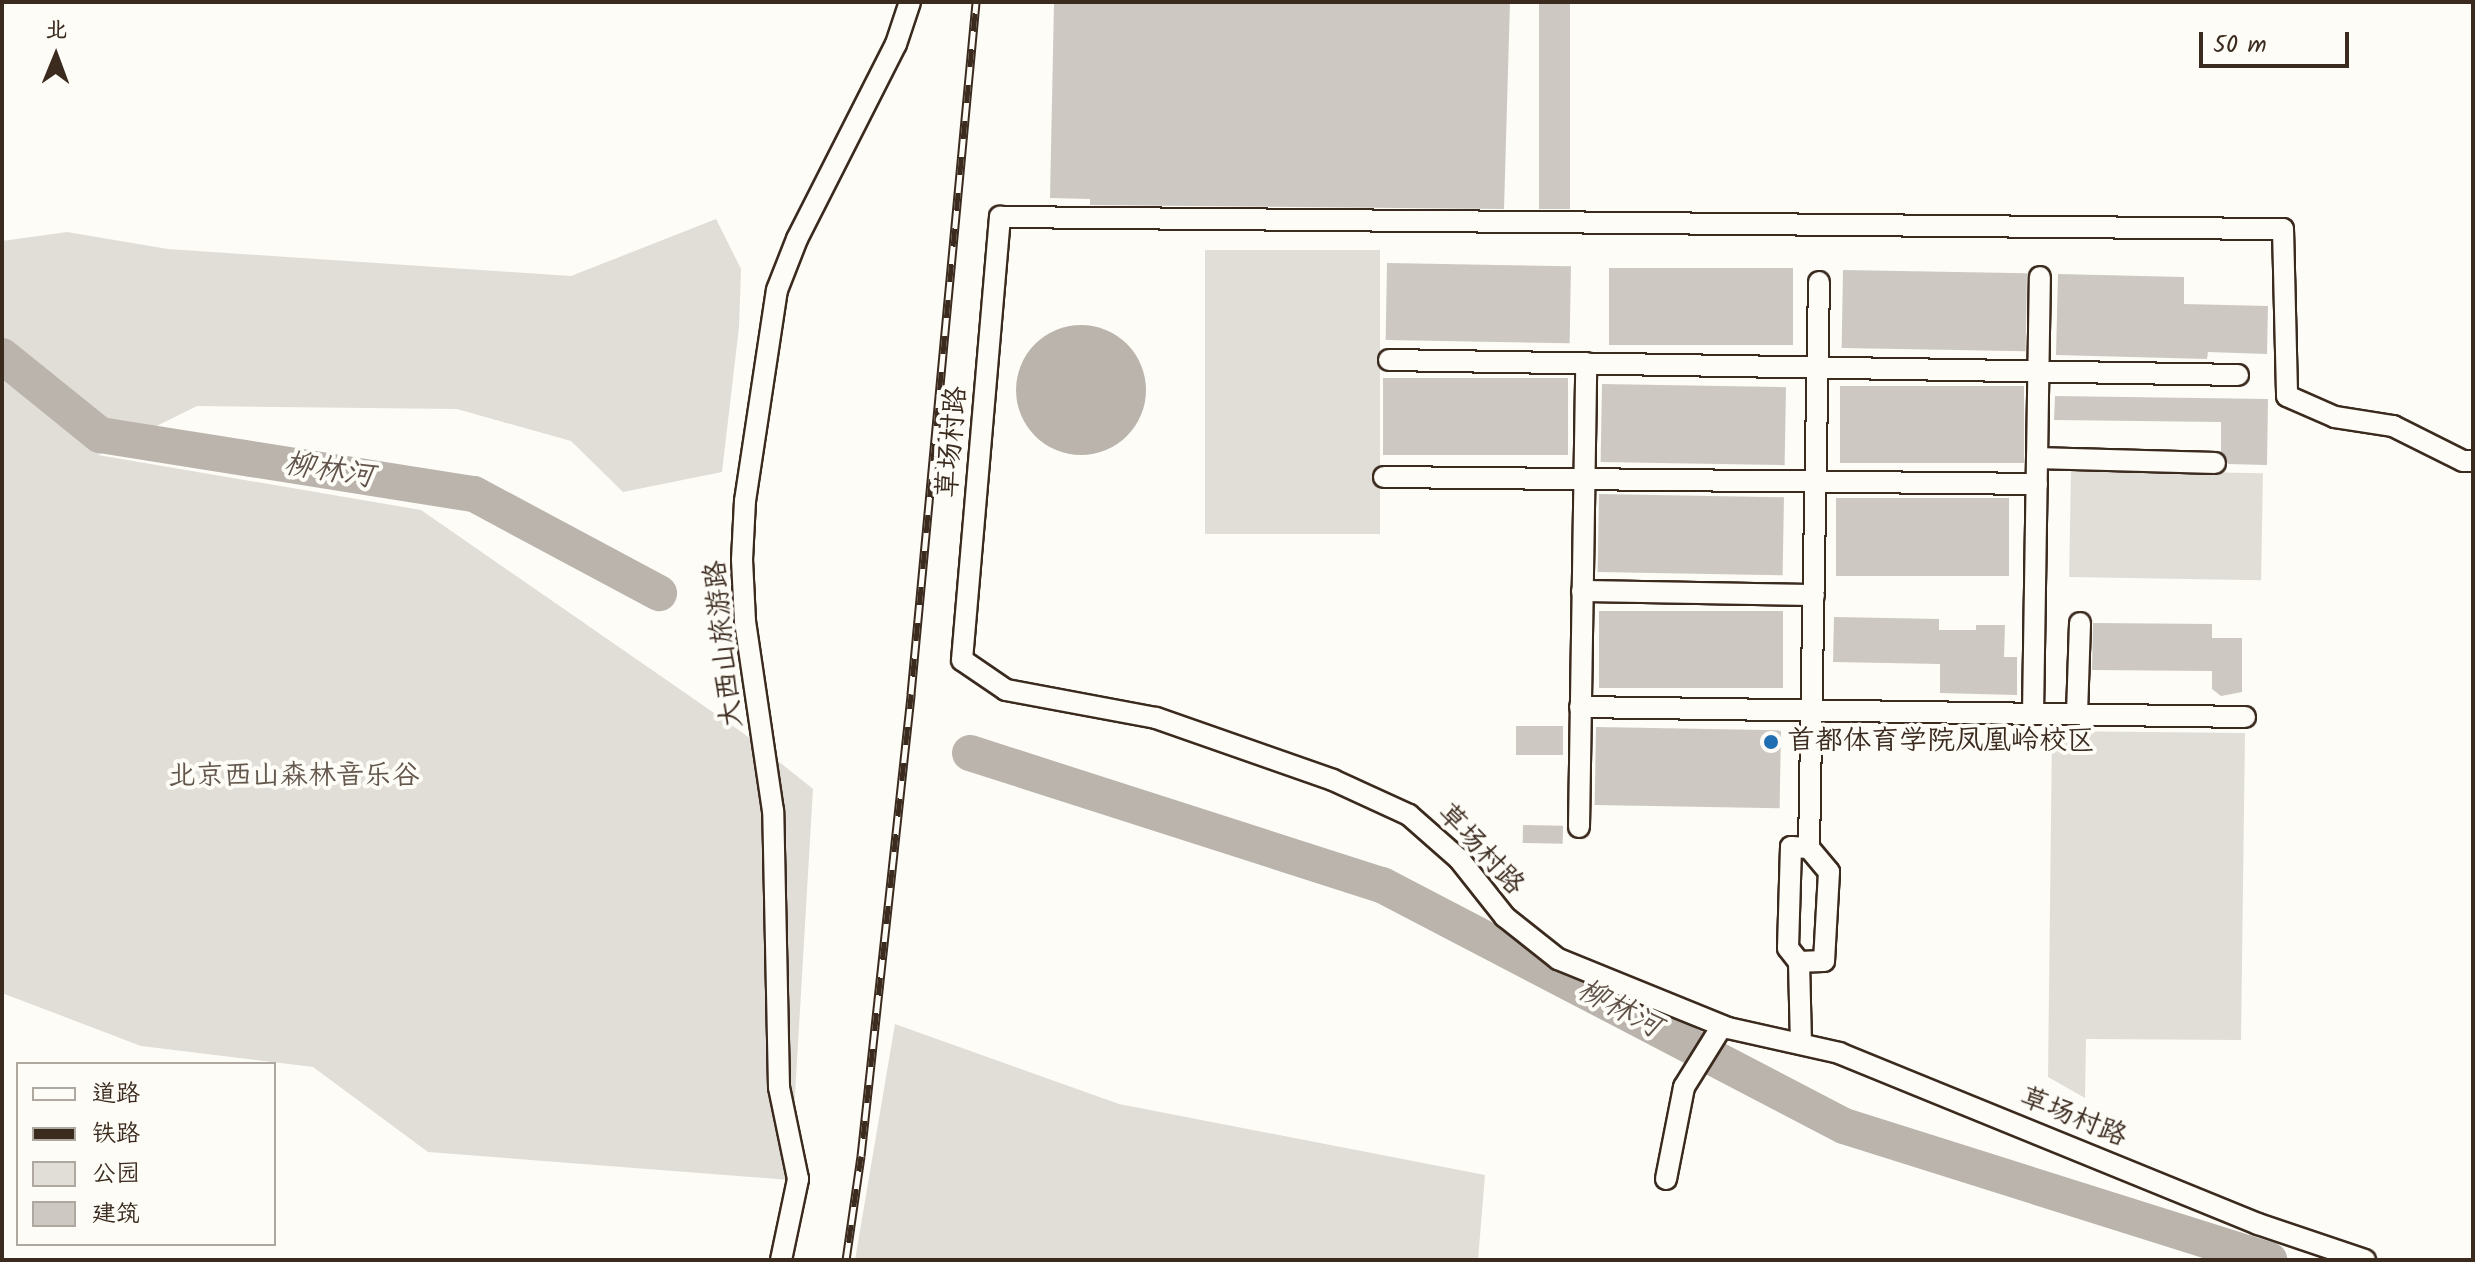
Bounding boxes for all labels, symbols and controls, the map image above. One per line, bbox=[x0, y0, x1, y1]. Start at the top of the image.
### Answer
text: 北 bbox=[45, 14, 68, 49]
north arrow bbox=[16, 16, 96, 96]
scale bar bbox=[2203, 16, 2353, 66]
text: 50 m bbox=[2213, 26, 2267, 65]
street label: 草场村路 bbox=[931, 385, 975, 499]
water label: 柳林河 bbox=[282, 446, 376, 496]
street label: 大西山旅游路 bbox=[700, 559, 750, 729]
place label: 首都体育学院凤凰岭校区 bbox=[1787, 725, 2095, 759]
marker: 首都体育学院凤凰岭校区 bbox=[1762, 733, 1780, 751]
park label: 北京西山森林音乐谷 bbox=[168, 760, 420, 794]
street label: 草场村路 bbox=[1430, 798, 1530, 902]
water label: 柳林河 bbox=[1571, 972, 1667, 1046]
legend bbox=[16, 1062, 276, 1246]
text: 道路 bbox=[92, 1075, 140, 1114]
street label: 草场村路 bbox=[2015, 1081, 2131, 1155]
text: 铁路 bbox=[92, 1115, 140, 1154]
text: 公园 bbox=[92, 1155, 140, 1194]
text: 建筑 bbox=[92, 1195, 140, 1234]

